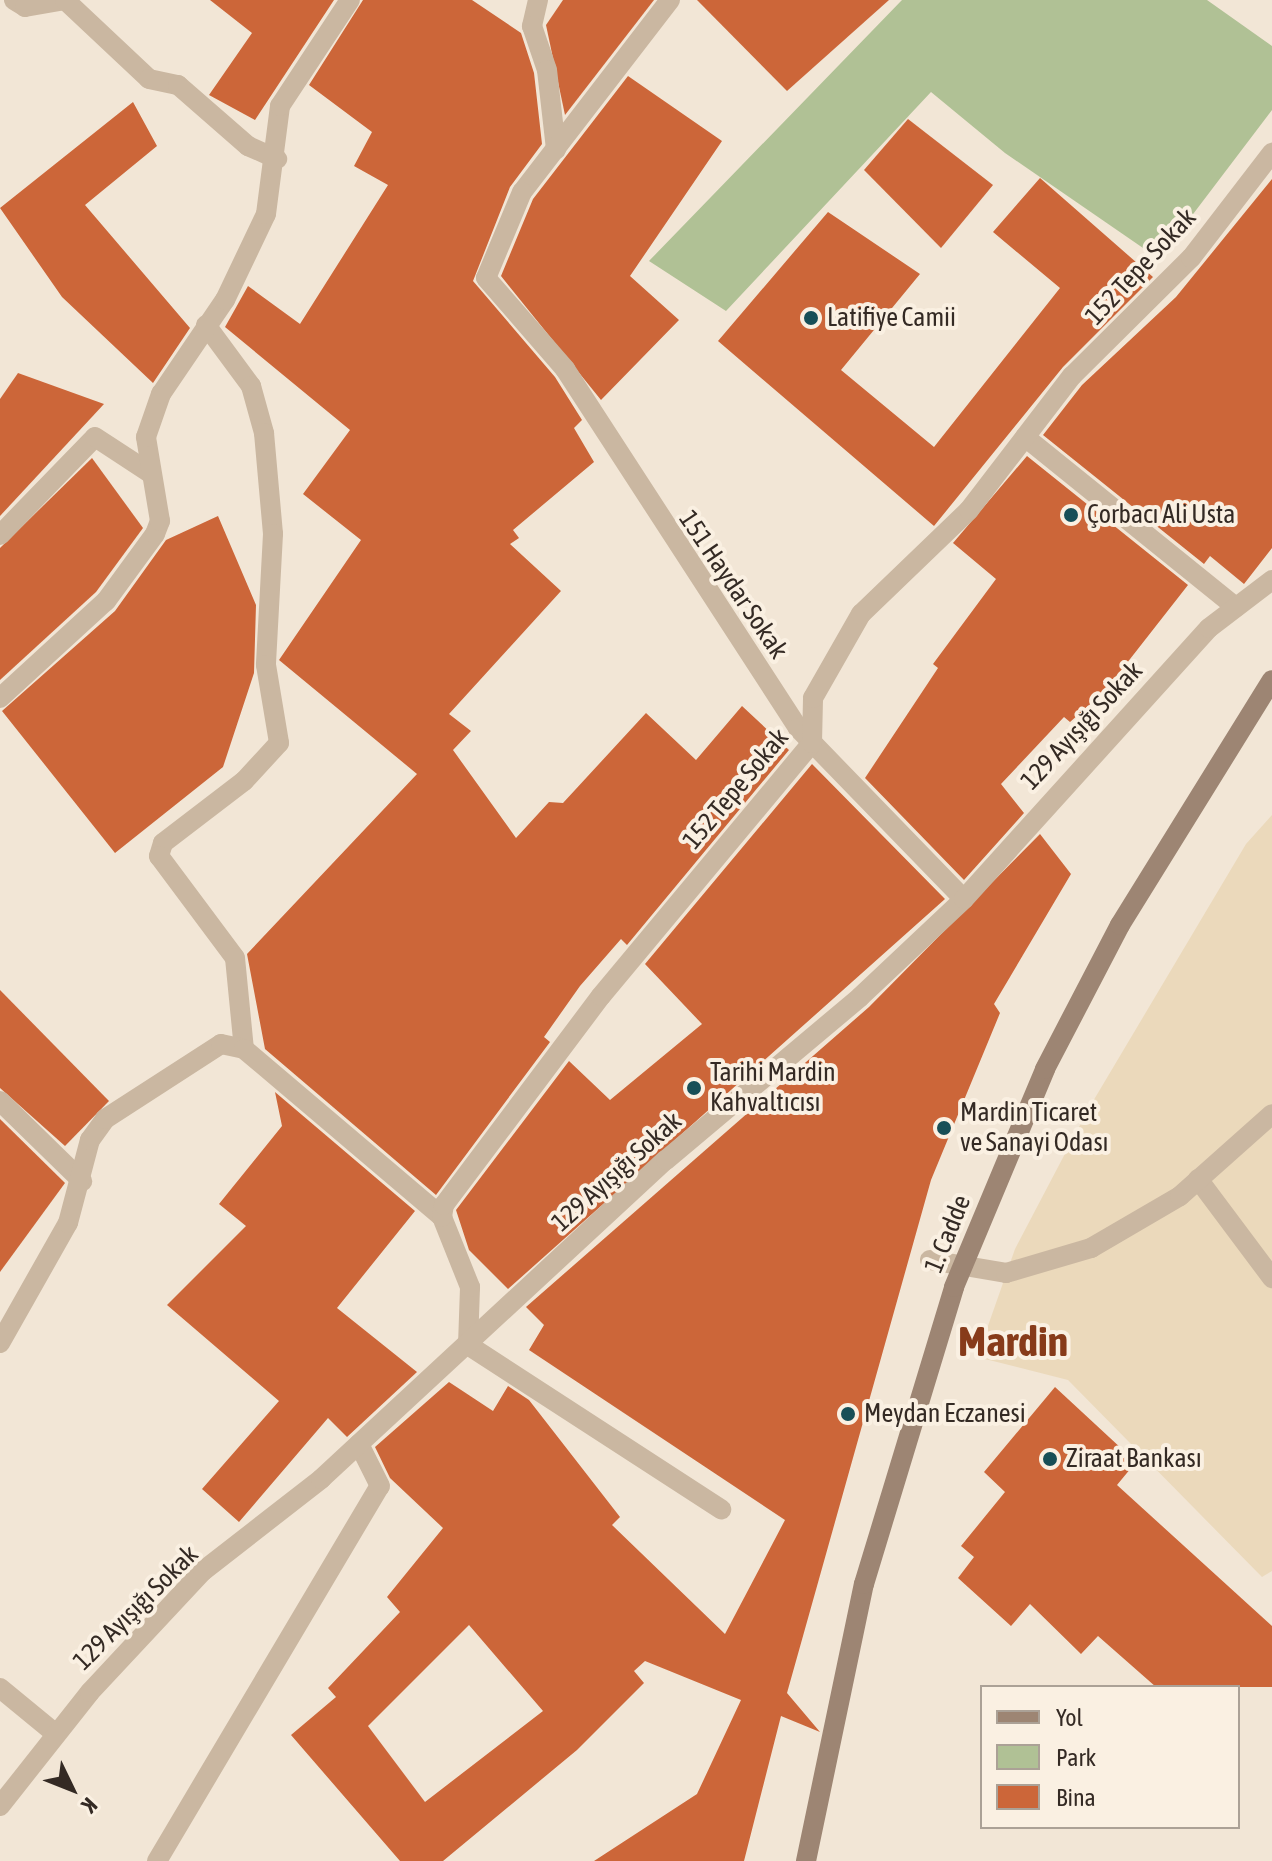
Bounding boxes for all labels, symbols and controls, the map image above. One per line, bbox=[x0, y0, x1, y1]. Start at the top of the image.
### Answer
street label: 152 Tepe Sokak bbox=[1079, 202, 1203, 332]
place label: Latifiye Camii bbox=[827, 302, 956, 334]
marker: Latifiye Camii bbox=[802, 309, 820, 327]
place label: Çorbacı Ali Usta bbox=[1087, 499, 1235, 531]
street label: 151 Haydar Sokak bbox=[672, 505, 794, 665]
marker: Çorbacı Ali Usta bbox=[1062, 506, 1080, 524]
street label: 129 Ayışığı Sokak bbox=[1015, 656, 1149, 796]
street label: 152 Tepe Sokak bbox=[677, 722, 795, 856]
place label: Tarihi Mardin Kahvaltıcısı bbox=[710, 1057, 836, 1118]
marker: Tarihi Mardin Kahvaltıcısı bbox=[685, 1079, 703, 1097]
place label: Mardin Ticaret ve Sanayi Odası bbox=[960, 1097, 1109, 1158]
street label: 129 Ayışığı Sokak bbox=[546, 1106, 688, 1238]
marker: Mardin Ticaret ve Sanayi Odası bbox=[935, 1119, 953, 1137]
street label: 1. Cadde bbox=[918, 1191, 978, 1277]
district label: Mardin bbox=[958, 1316, 1068, 1366]
place label: Meydan Eczanesi bbox=[864, 1398, 1026, 1430]
marker: Meydan Eczanesi bbox=[839, 1405, 857, 1423]
place label: Ziraat Bankası bbox=[1066, 1443, 1202, 1475]
marker: Ziraat Bankası bbox=[1041, 1450, 1059, 1468]
street label: 129 Ayışığı Sokak bbox=[67, 1539, 205, 1677]
legend bbox=[980, 1685, 1240, 1829]
text: Yol bbox=[1056, 1704, 1083, 1731]
text: Park bbox=[1056, 1744, 1096, 1771]
north arrow bbox=[32, 1749, 112, 1829]
text: Bina bbox=[1056, 1784, 1096, 1811]
text: K bbox=[76, 1793, 103, 1818]

